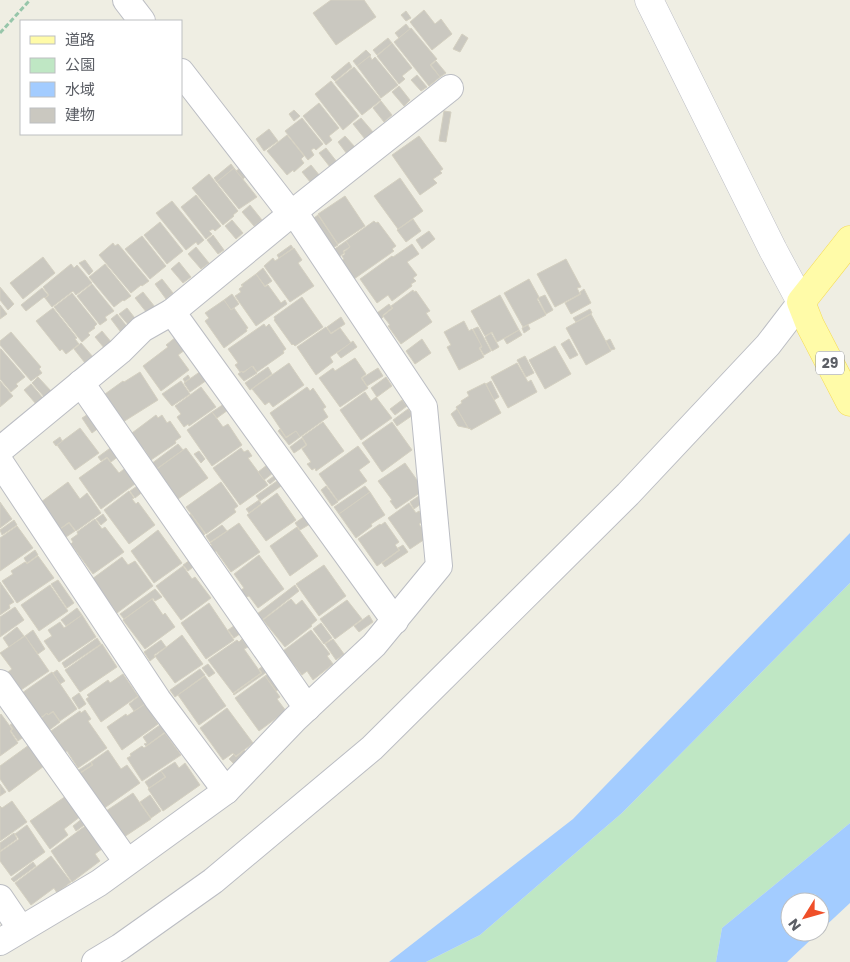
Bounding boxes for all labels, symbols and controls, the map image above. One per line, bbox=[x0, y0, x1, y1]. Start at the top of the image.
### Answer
legend bbox=[20, 20, 182, 135]
text: 道路 bbox=[65, 29, 95, 50]
text: 公園 bbox=[65, 54, 95, 75]
text: 水域 bbox=[65, 79, 95, 100]
text: 建物 bbox=[65, 104, 95, 125]
road number: 29 bbox=[816, 352, 844, 374]
north arrow bbox=[780, 892, 830, 942]
text: N bbox=[783, 915, 806, 935]

